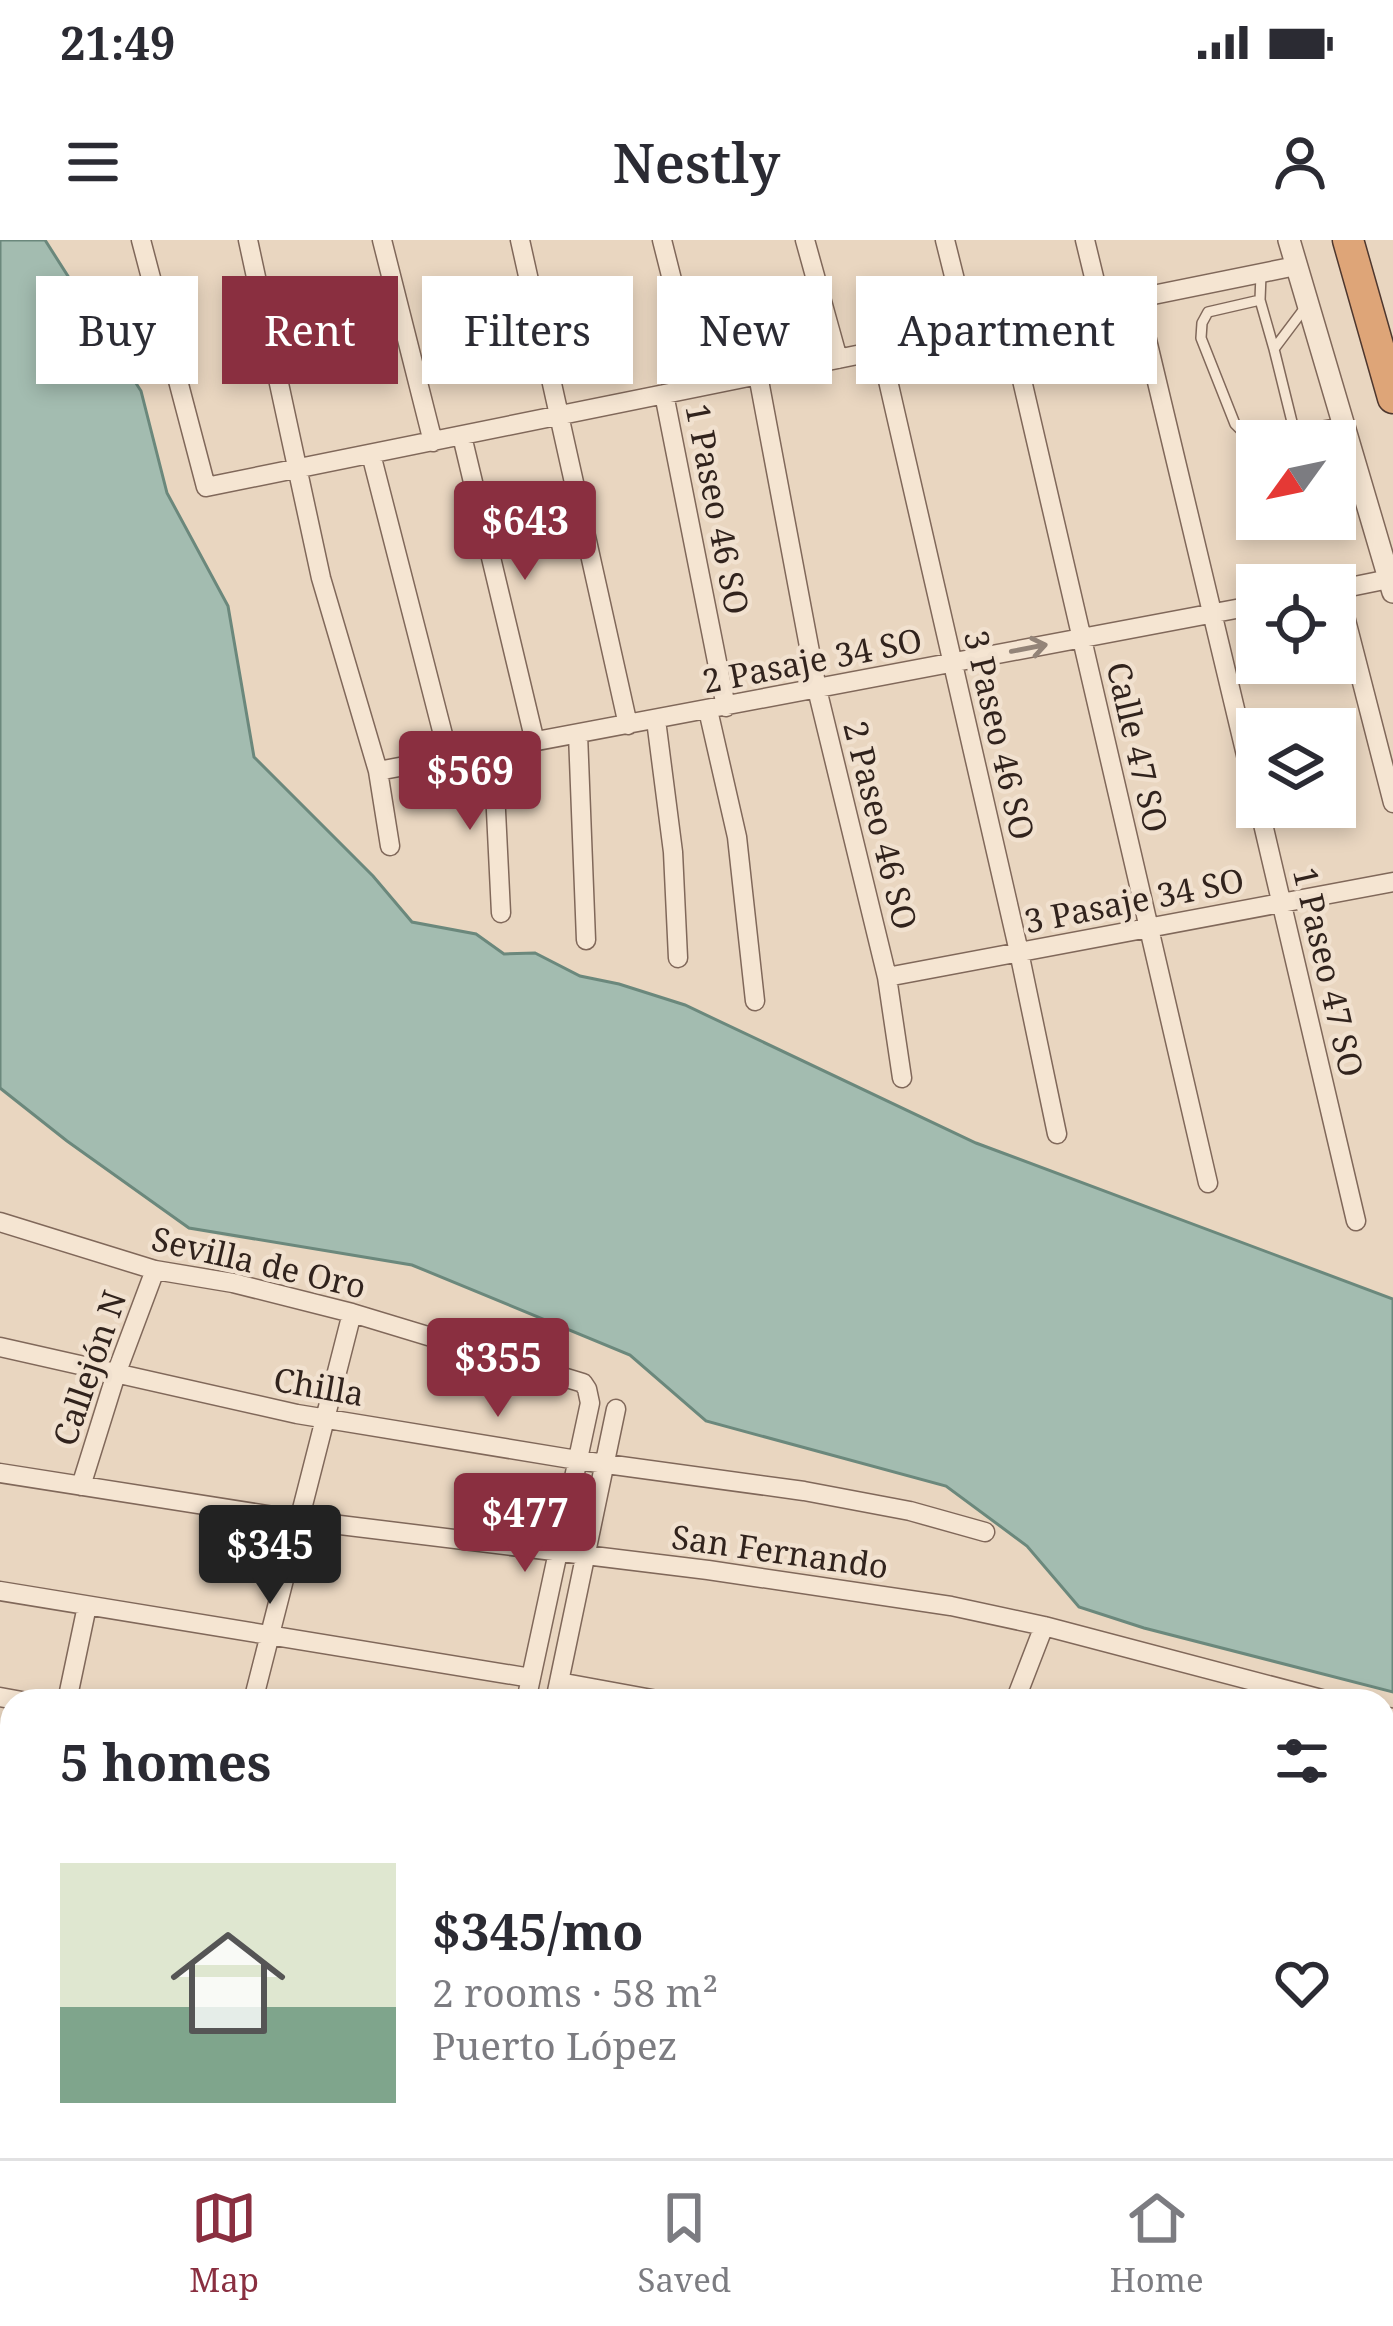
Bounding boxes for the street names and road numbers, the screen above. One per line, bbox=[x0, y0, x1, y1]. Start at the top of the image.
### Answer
street label: 1 Paseo 46 SO bbox=[676, 400, 760, 618]
street label: 2 Pasaje 34 SO bbox=[698, 617, 926, 703]
street label: 3 Paseo 46 SO bbox=[954, 626, 1046, 844]
street label: Calle 47 SO bbox=[1097, 657, 1179, 837]
street label: 2 Paseo 46 SO bbox=[833, 716, 929, 934]
street label: 3 Pasaje 34 SO bbox=[1020, 857, 1248, 943]
street label: 1 Paseo 47 SO bbox=[1283, 863, 1375, 1081]
street label: Sevilla de Oro bbox=[148, 1216, 370, 1308]
street label: Callejón N bbox=[42, 1285, 136, 1451]
street label: Chilla bbox=[270, 1356, 368, 1416]
street label: San Fernando bbox=[669, 1514, 891, 1588]

